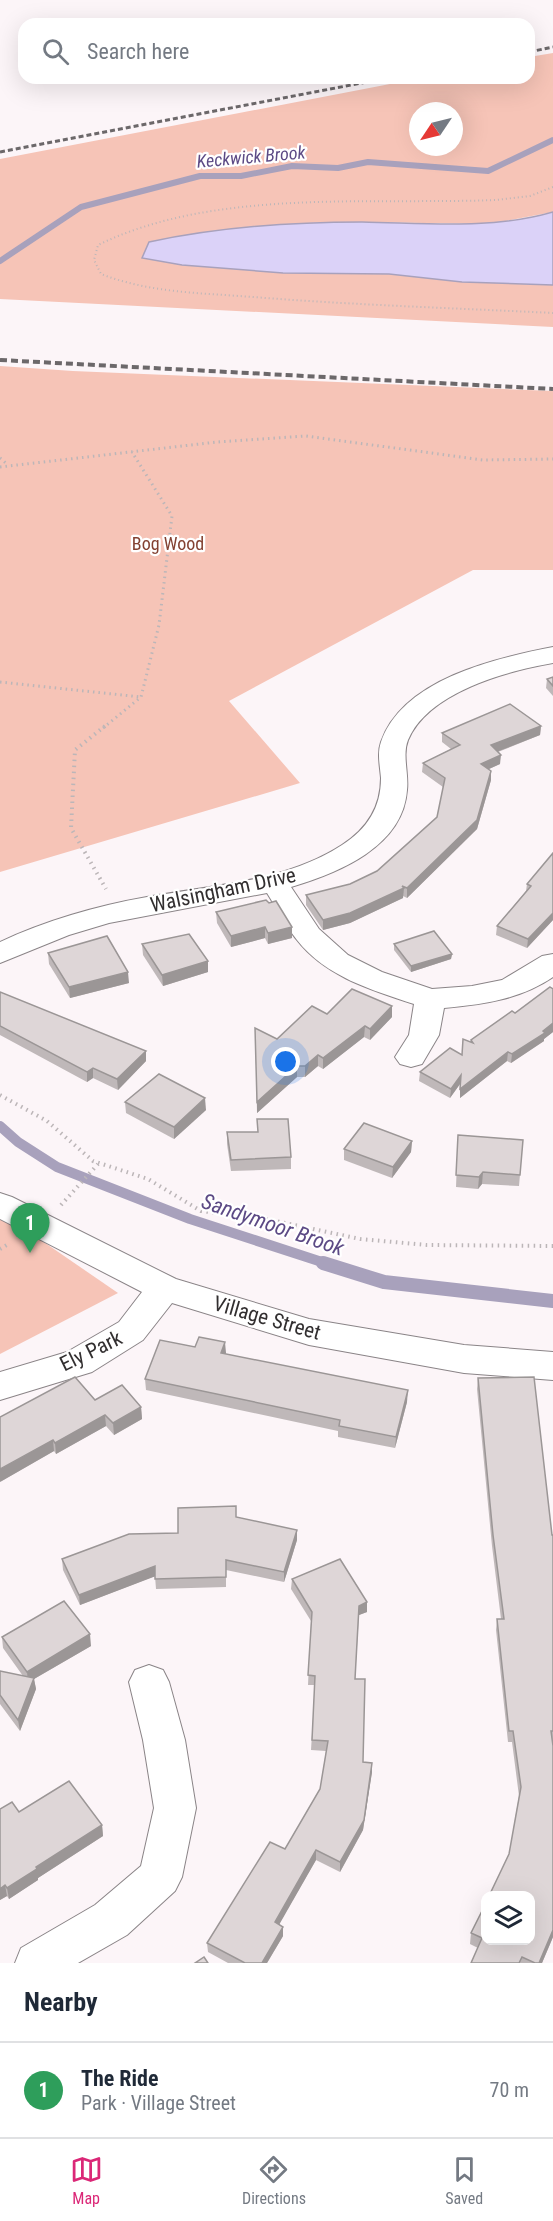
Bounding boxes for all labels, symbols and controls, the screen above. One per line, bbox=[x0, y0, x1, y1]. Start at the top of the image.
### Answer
search box bbox=[18, 18, 535, 84]
icon: search bbox=[39, 35, 72, 68]
text: Search here bbox=[87, 39, 189, 64]
north arrow bbox=[409, 102, 463, 156]
water label: Keckwick Brook bbox=[196, 141, 307, 172]
park label: Bog Wood bbox=[132, 533, 204, 554]
street label: Walsingham Drive bbox=[148, 863, 298, 917]
your location bbox=[271, 1047, 300, 1076]
water label: Sandymoor Brook bbox=[198, 1188, 348, 1261]
pin: 1 bbox=[10, 1204, 50, 1253]
street label: Village Street bbox=[211, 1291, 323, 1345]
street label: Ely Park bbox=[56, 1325, 127, 1376]
map controls bbox=[481, 1891, 535, 1945]
button: layers bbox=[481, 1891, 535, 1945]
text: Nearby bbox=[24, 1987, 98, 2017]
text: The Ride bbox=[81, 2066, 159, 2091]
text: 1 bbox=[38, 2078, 49, 2102]
text: 70 m bbox=[490, 2078, 529, 2102]
text: Park · Village Street bbox=[81, 2091, 236, 2115]
tab: Map bbox=[70, 2153, 103, 2208]
tab: Directions bbox=[242, 2153, 306, 2208]
tab: Saved bbox=[445, 2153, 483, 2208]

